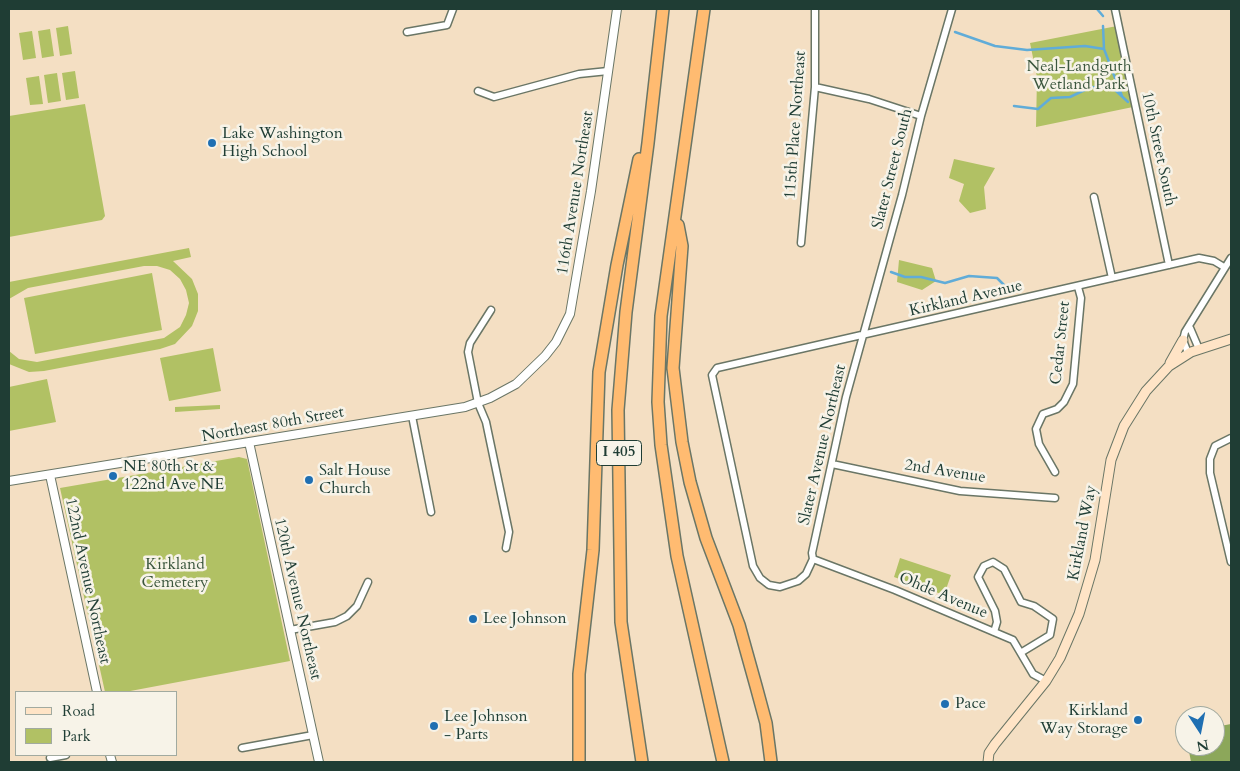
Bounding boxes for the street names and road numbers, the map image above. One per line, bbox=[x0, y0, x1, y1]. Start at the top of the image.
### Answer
street label: 115th Place Northeast bbox=[781, 50, 811, 200]
street label: 10th Street South bbox=[1136, 90, 1180, 208]
street label: Slater Street South bbox=[869, 107, 917, 231]
street label: 116th Avenue Northeast bbox=[554, 110, 598, 276]
street label: Kirkland Avenue bbox=[908, 277, 1024, 321]
street label: Cedar Street bbox=[1047, 300, 1075, 386]
street label: Slater Avenue Northeast bbox=[795, 363, 851, 527]
street label: Northeast 80th Street bbox=[200, 403, 346, 447]
road number: I 405 bbox=[596, 440, 642, 466]
street label: 2nd Avenue bbox=[903, 456, 987, 488]
street label: Kirkland Way bbox=[1064, 484, 1102, 582]
street label: 122nd Avenue Northeast bbox=[60, 496, 114, 666]
street label: 120th Avenue Northeast bbox=[269, 516, 325, 682]
street label: Ohde Avenue bbox=[896, 569, 990, 623]

